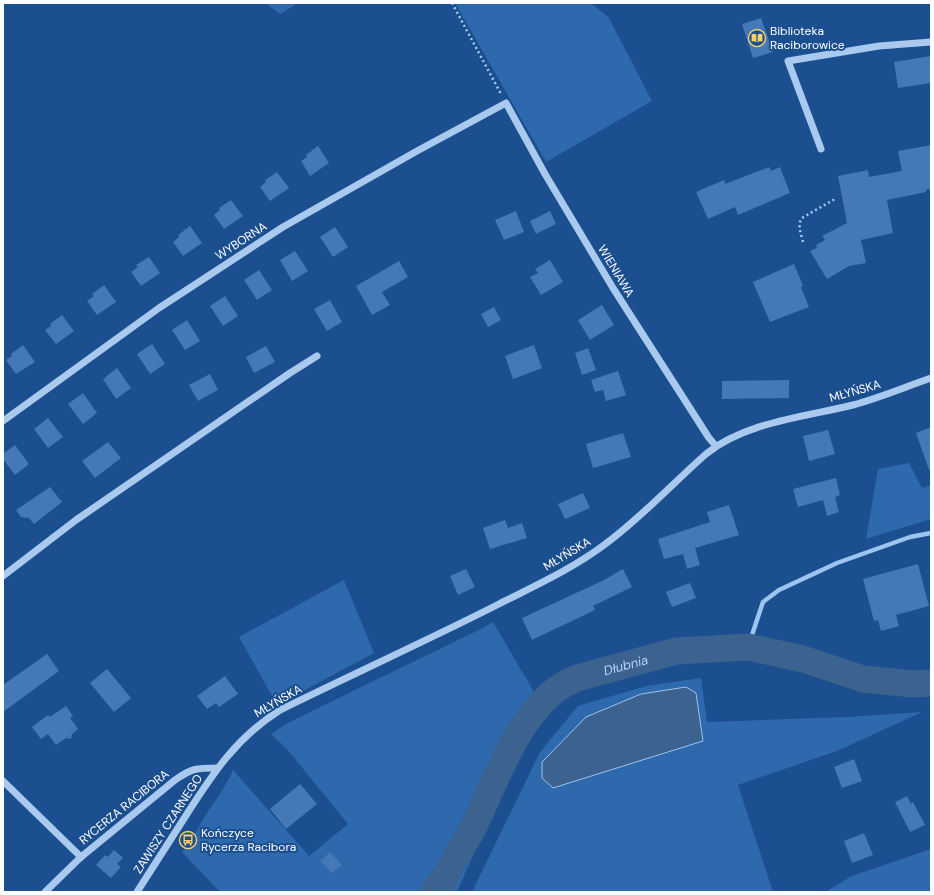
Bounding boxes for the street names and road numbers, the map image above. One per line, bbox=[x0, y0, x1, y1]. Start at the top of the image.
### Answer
street label: WYBORNA bbox=[212, 218, 270, 264]
street label: WIENIAWA bbox=[594, 242, 638, 300]
street label: MŁYŃSKA bbox=[827, 376, 883, 406]
street label: MŁYŃSKA bbox=[540, 534, 594, 574]
street label: MŁYŃSKA bbox=[251, 681, 305, 721]
street label: RYCERZA RACIBORA bbox=[76, 766, 172, 848]
street label: ZAWISZY CZARNEGO bbox=[130, 771, 206, 877]

